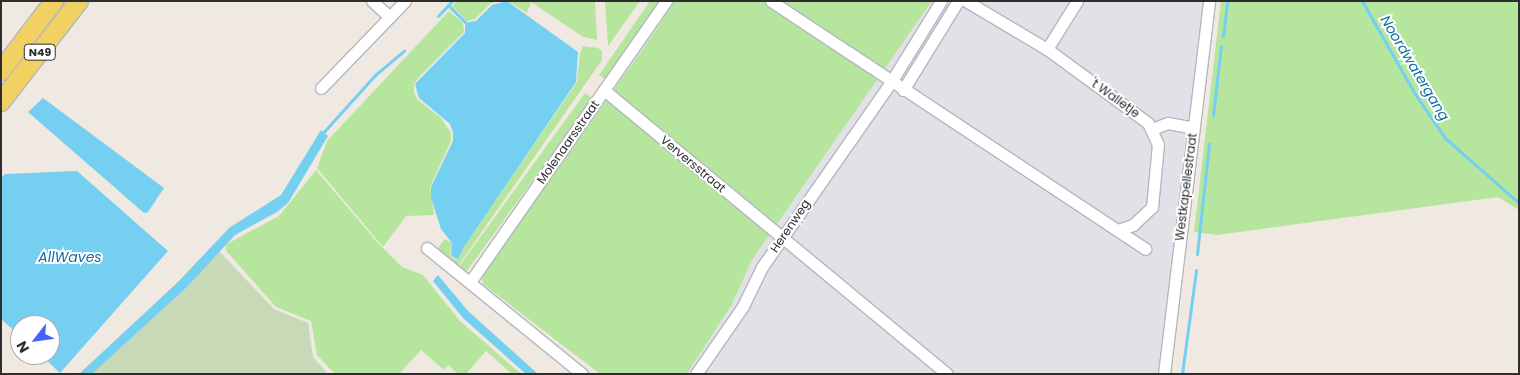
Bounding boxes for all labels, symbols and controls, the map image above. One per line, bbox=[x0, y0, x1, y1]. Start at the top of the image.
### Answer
water label: Noordwatergang bbox=[1377, 12, 1453, 124]
road number: N49 bbox=[24, 44, 56, 61]
street label: 't Walletje bbox=[1088, 75, 1142, 121]
street label: Molenaarsstraat bbox=[534, 97, 602, 187]
street label: Westkapellestraat bbox=[1172, 132, 1200, 242]
street label: Verversstraat bbox=[657, 133, 729, 195]
street label: Herenweg bbox=[767, 197, 813, 255]
water label: AllWaves bbox=[38, 249, 102, 265]
north arrow bbox=[10, 315, 60, 365]
text: N bbox=[12, 337, 34, 357]

